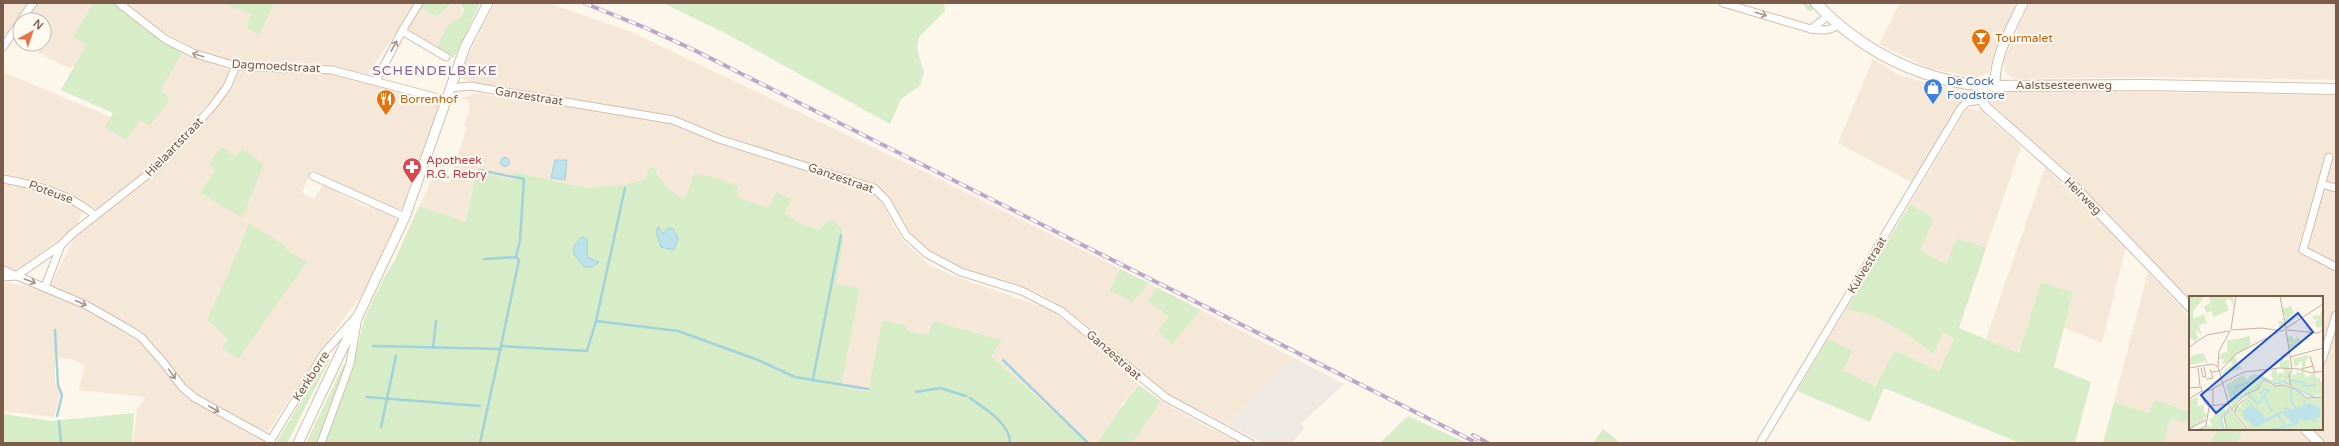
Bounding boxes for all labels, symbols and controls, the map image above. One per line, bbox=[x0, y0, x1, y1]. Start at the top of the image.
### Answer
one-way arrow bbox=[1754, 11, 1767, 18]
north arrow bbox=[12, 12, 52, 52]
text: N bbox=[31, 17, 46, 33]
bar icon: Tourmalet bbox=[1970, 27, 1992, 55]
place label: Tourmalet bbox=[1995, 31, 2053, 45]
one-way arrow bbox=[390, 40, 398, 52]
one-way arrow bbox=[192, 51, 205, 58]
street label: Dagmoedstraat bbox=[231, 57, 321, 75]
district label: SCHENDELBEKE bbox=[372, 62, 498, 79]
place label: De Cock Foodstore bbox=[1947, 74, 2005, 102]
shop icon: De Cock Foodstore bbox=[1922, 77, 1944, 105]
street label: Aalstsesteenweg bbox=[2016, 78, 2112, 92]
street label: Ganzestraat bbox=[494, 84, 564, 108]
restaurant icon: Borrenhof bbox=[375, 88, 397, 116]
place label: Borrenhof bbox=[400, 92, 458, 106]
street label: Hielaartstraat bbox=[142, 114, 206, 180]
place label: Apotheek R.G. Rebry bbox=[426, 153, 487, 181]
pharmacy icon: Apotheek R.G. Rebry bbox=[401, 156, 423, 184]
street label: Ganzestraat bbox=[806, 160, 876, 196]
street label: Heirweg bbox=[2061, 174, 2105, 218]
street label: Poteuse bbox=[27, 178, 75, 207]
street label: Kulvestraat bbox=[1844, 234, 1890, 296]
one-way arrow bbox=[24, 278, 36, 286]
inset map bbox=[2189, 296, 2323, 430]
one-way arrow bbox=[74, 300, 86, 307]
street label: Ganzestraat bbox=[1083, 327, 1145, 383]
street label: Kerkborre bbox=[290, 348, 332, 404]
one-way arrow bbox=[168, 369, 176, 380]
one-way arrow bbox=[208, 405, 220, 413]

